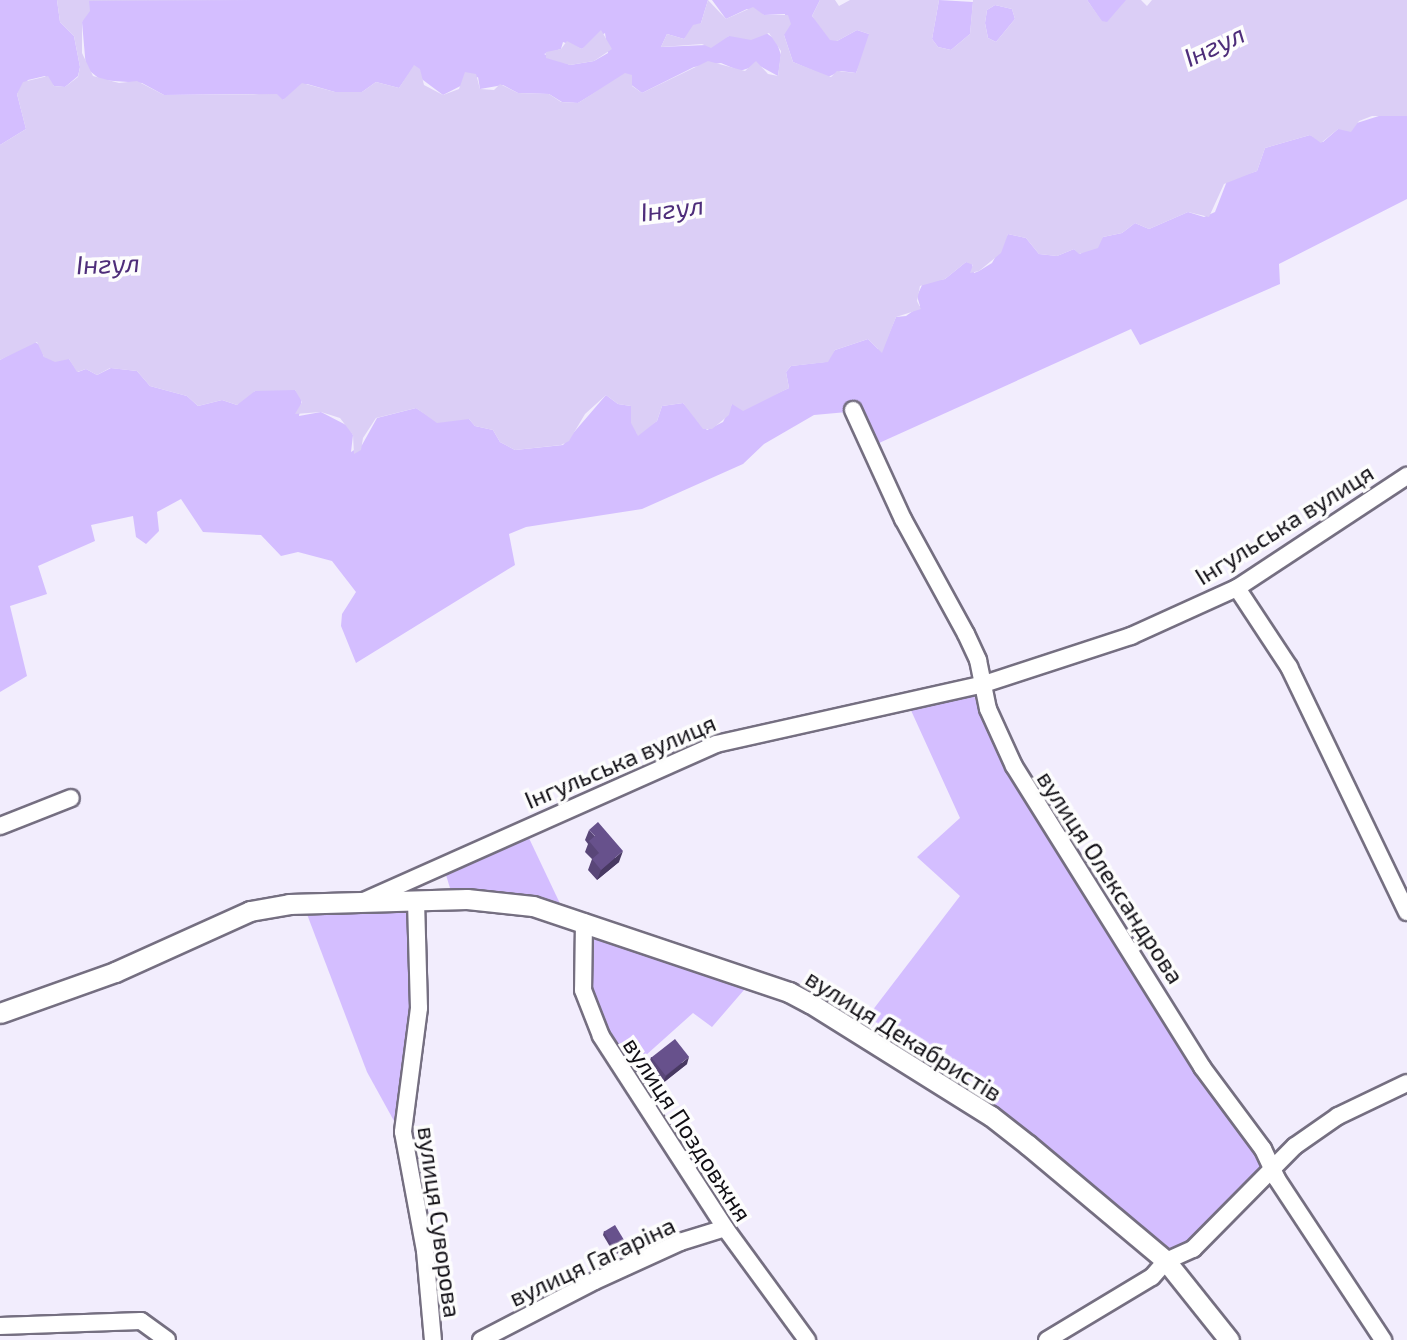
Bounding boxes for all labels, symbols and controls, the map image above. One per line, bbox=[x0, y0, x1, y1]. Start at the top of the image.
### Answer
water label: Інгул bbox=[1179, 17, 1249, 73]
water label: Інгул bbox=[639, 189, 705, 227]
water label: Інгул bbox=[76, 246, 140, 280]
street label: Інгульська вулиця bbox=[1190, 458, 1378, 590]
street label: Інгульська вулиця bbox=[520, 708, 720, 814]
street label: вулиця Олександрова bbox=[1031, 765, 1191, 989]
street label: вулиця Декабристів bbox=[801, 963, 1007, 1107]
street label: вулиця Поздовжня bbox=[618, 1032, 758, 1226]
street label: вулиця Суворова bbox=[412, 1125, 468, 1319]
street label: вулиця Гагаріна bbox=[504, 1210, 680, 1312]

